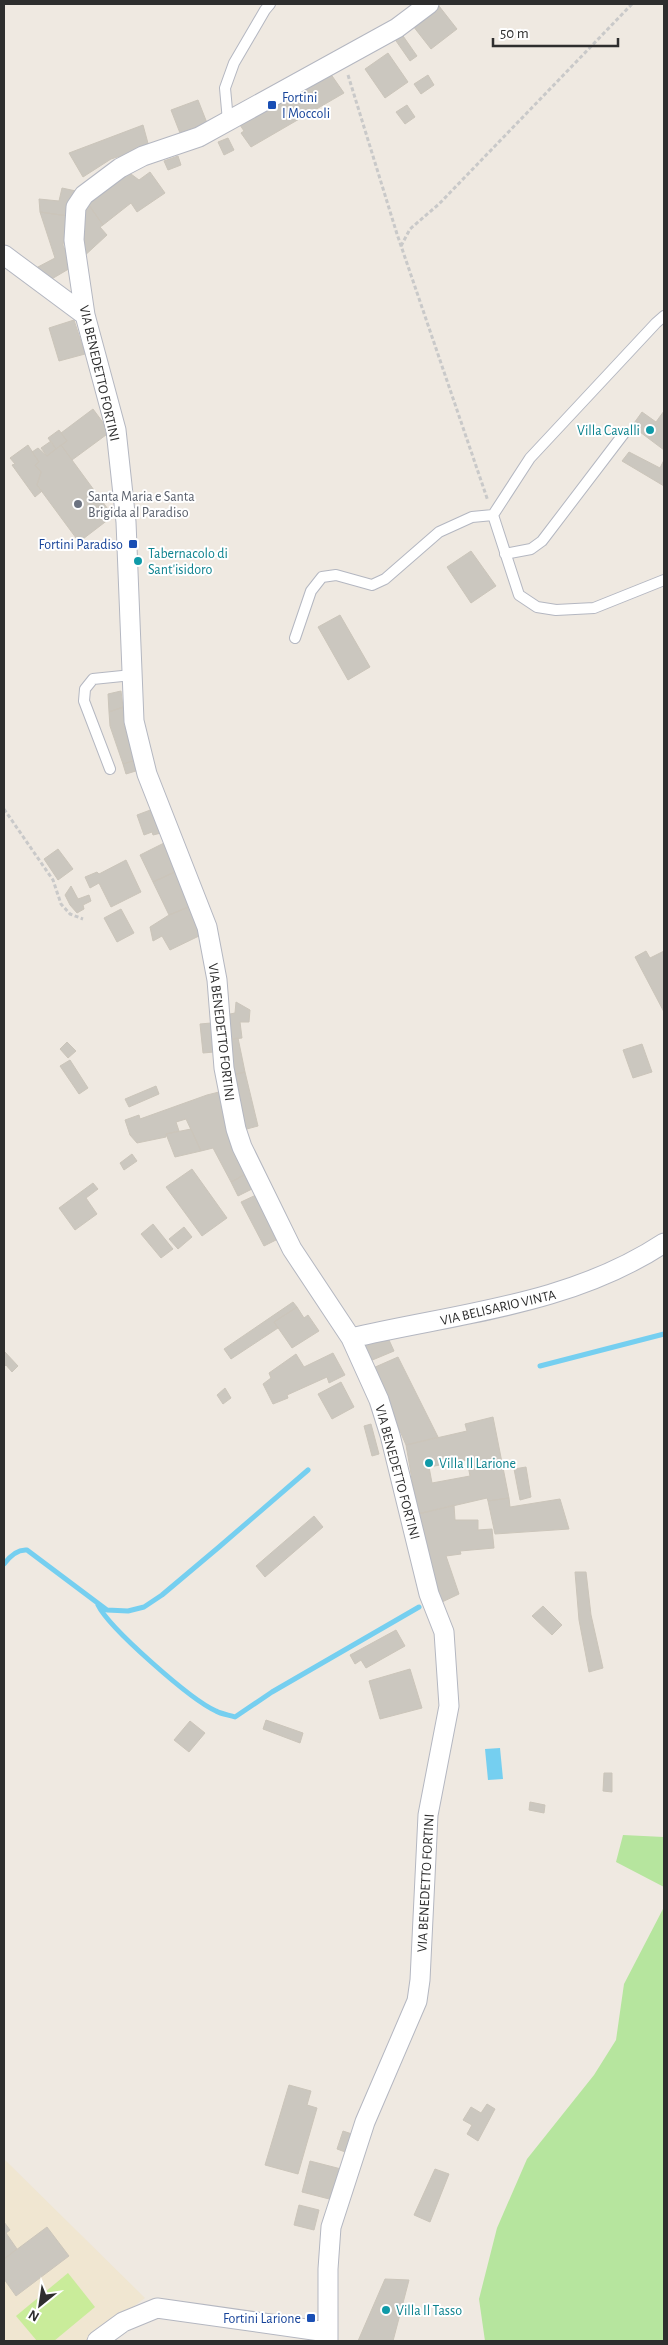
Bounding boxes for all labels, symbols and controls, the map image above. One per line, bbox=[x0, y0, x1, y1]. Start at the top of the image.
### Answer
scale bar bbox=[493, 15, 618, 47]
text: 50 m bbox=[500, 26, 529, 41]
place label: Fortini I Moccoli bbox=[282, 91, 330, 121]
marker: Fortini I Moccoli bbox=[266, 99, 278, 111]
street label: VIA BENEDETTO FORTINI bbox=[77, 304, 121, 442]
place label: Villa Cavalli bbox=[577, 424, 640, 438]
marker: Villa Cavalli bbox=[644, 424, 656, 436]
place label: Santa Maria e Santa Brigida al Paradiso bbox=[88, 490, 195, 520]
marker: Santa Maria e Santa Brigida al Paradiso bbox=[72, 498, 84, 510]
place label: Fortini Paradiso bbox=[39, 538, 123, 552]
marker: Fortini Paradiso bbox=[127, 538, 139, 550]
place label: Tabernacolo di Sant'isidoro bbox=[148, 547, 228, 577]
marker: Tabernacolo di Sant'isidoro bbox=[132, 555, 144, 567]
street label: VIA BENEDETTO FORTINI bbox=[206, 962, 236, 1102]
street label: VIA BELISARIO VINTA bbox=[439, 1288, 557, 1328]
street label: VIA BENEDETTO FORTINI bbox=[372, 1403, 422, 1541]
marker: Villa Il Larione bbox=[423, 1457, 435, 1469]
place label: Villa Il Larione bbox=[439, 1457, 516, 1471]
street label: VIA BENEDETTO FORTINI bbox=[415, 1813, 437, 1953]
north arrow bbox=[15, 2280, 65, 2330]
marker: Villa Il Tasso bbox=[380, 2304, 392, 2316]
place label: Villa Il Tasso bbox=[396, 2304, 462, 2318]
text: N bbox=[26, 2307, 42, 2324]
place label: Fortini Larione bbox=[223, 2312, 301, 2326]
marker: Fortini Larione bbox=[305, 2312, 317, 2324]

